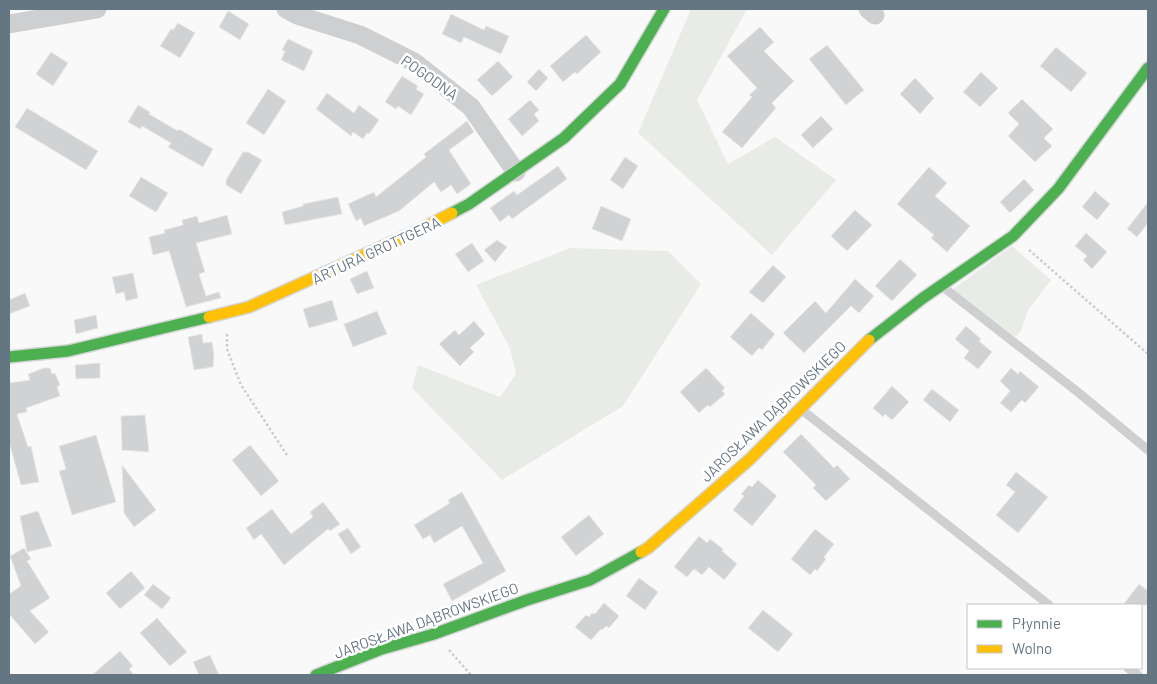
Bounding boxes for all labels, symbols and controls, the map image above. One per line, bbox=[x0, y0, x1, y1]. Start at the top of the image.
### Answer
street label: POGODNA bbox=[398, 51, 462, 103]
street label: ARTURA GROTTGERA bbox=[309, 212, 443, 288]
street label: JAROSŁAWA DĄBROWSKIEGO bbox=[697, 337, 849, 485]
street label: JAROSŁAWA DĄBROWSKIEGO bbox=[331, 578, 521, 662]
legend bbox=[967, 604, 1142, 669]
text: Płynnie bbox=[1012, 614, 1061, 632]
text: Wolno bbox=[1012, 639, 1052, 657]

